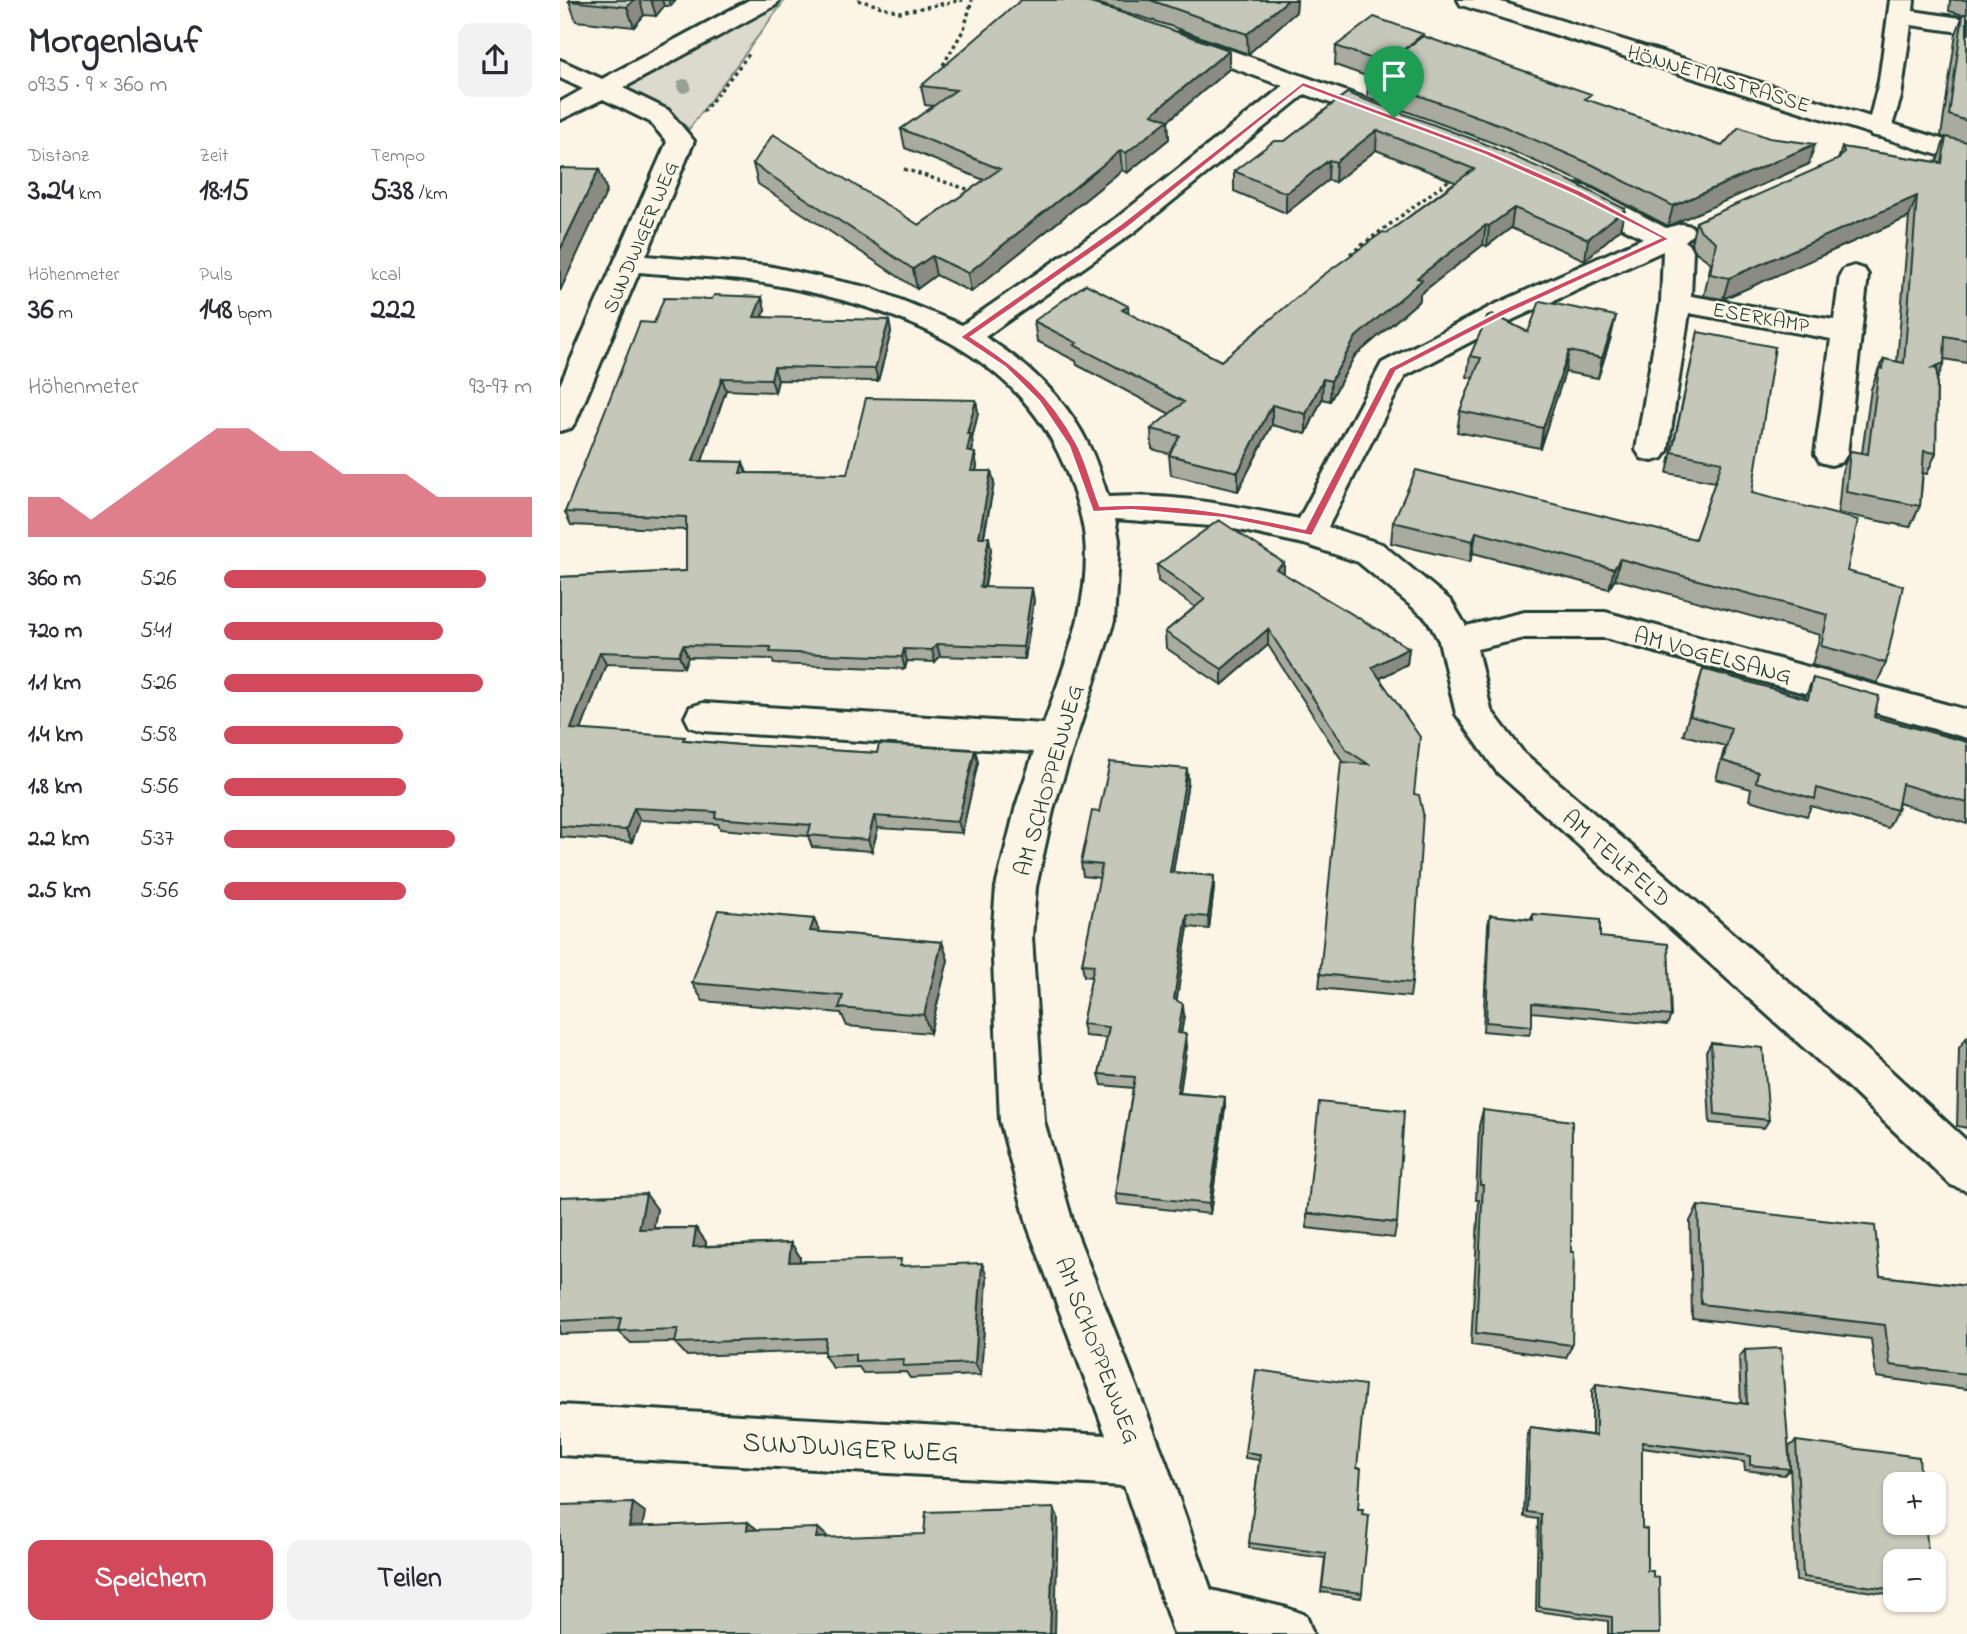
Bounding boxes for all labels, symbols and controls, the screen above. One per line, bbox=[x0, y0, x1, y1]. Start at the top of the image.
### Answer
text: Morgenlauf bbox=[28, 15, 202, 71]
button: share bbox=[458, 23, 532, 97]
street label: HÖNNETALSTRASSE bbox=[1623, 38, 1813, 122]
pin bbox=[1364, 46, 1424, 118]
icon: arrive bbox=[1375, 57, 1413, 95]
text: 09:35 · 9 × 360 m bbox=[28, 69, 167, 102]
text: Distanz bbox=[28, 143, 89, 170]
text: Zeit bbox=[199, 143, 228, 170]
text: Tempo bbox=[371, 143, 425, 170]
street label: SUNDWIGER WEG bbox=[596, 157, 687, 318]
text: 3.24 bbox=[28, 170, 74, 214]
text: 18:15 bbox=[199, 170, 249, 214]
text: 5:38 bbox=[371, 170, 414, 214]
text: km bbox=[74, 181, 102, 208]
text: /km bbox=[414, 181, 448, 208]
text: Höhenmeter bbox=[28, 262, 119, 289]
text: Puls bbox=[199, 262, 233, 289]
text: kcal bbox=[371, 262, 401, 289]
text: 36 bbox=[28, 289, 54, 333]
text: 148 bbox=[199, 289, 232, 333]
text: 222 bbox=[371, 289, 415, 333]
street label: ESERKAMP bbox=[1710, 296, 1811, 342]
text: m bbox=[54, 300, 73, 327]
text: bpm bbox=[232, 300, 272, 327]
text: Höhenmeter bbox=[28, 371, 139, 404]
text: 93–97 m bbox=[469, 371, 532, 404]
text: 360 m bbox=[28, 563, 81, 596]
text: 5:26 bbox=[140, 563, 177, 596]
text: 720 m bbox=[28, 615, 82, 648]
text: 5:41 bbox=[140, 615, 172, 648]
street label: AM VOGELSANG bbox=[1629, 620, 1795, 695]
text: 1.1 km bbox=[28, 667, 81, 700]
text: 5:26 bbox=[140, 667, 177, 700]
street label: AM SCHOPPENWEG bbox=[1006, 681, 1094, 880]
text: 1.4 km bbox=[28, 719, 83, 752]
text: 5:58 bbox=[140, 719, 177, 752]
text: 1.8 km bbox=[28, 771, 82, 804]
text: 5:56 bbox=[140, 771, 178, 804]
street label: AM TEILFELD bbox=[1553, 802, 1678, 917]
text: 2.2 km bbox=[28, 823, 89, 856]
text: 5:37 bbox=[140, 823, 174, 856]
text: 2.5 km bbox=[28, 875, 91, 908]
text: 5:56 bbox=[140, 875, 178, 908]
street label: AM SCHOPPENWEG bbox=[1044, 1252, 1147, 1449]
street label: SUNDWIGER WEG bbox=[742, 1423, 960, 1476]
map controls bbox=[1883, 1472, 1946, 1612]
button: + bbox=[1883, 1472, 1946, 1535]
button: Speichern bbox=[28, 1540, 273, 1620]
button: Teilen bbox=[287, 1540, 532, 1620]
button: − bbox=[1883, 1549, 1946, 1612]

